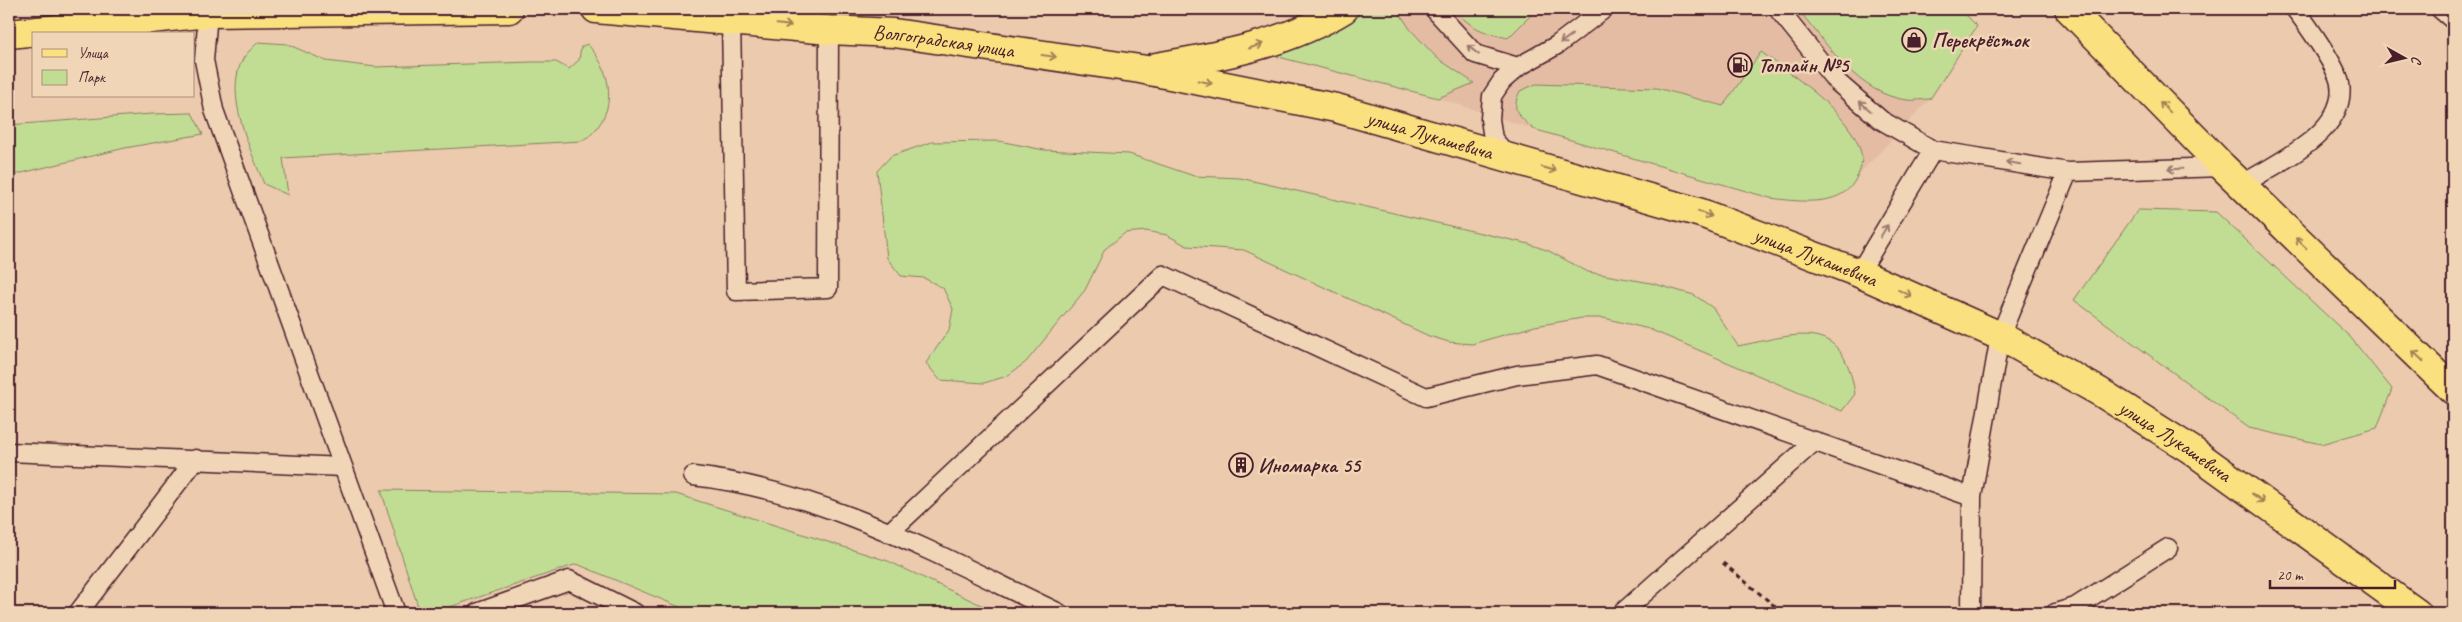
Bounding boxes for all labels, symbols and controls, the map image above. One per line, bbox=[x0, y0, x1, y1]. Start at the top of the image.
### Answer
street label: Волгоградская улица bbox=[872, 19, 1017, 64]
one-way arrow bbox=[776, 20, 792, 30]
shop icon: Перекрёсток bbox=[1901, 27, 1927, 53]
place label: Перекрёсток bbox=[1932, 27, 2030, 53]
legend bbox=[32, 32, 195, 98]
north arrow bbox=[2380, 32, 2430, 82]
one-way arrow bbox=[1560, 33, 1573, 44]
one-way arrow bbox=[1248, 40, 1264, 50]
text: Улица bbox=[78, 44, 109, 63]
one-way arrow bbox=[1467, 45, 1480, 56]
one-way arrow bbox=[1041, 51, 1057, 61]
fuel station icon: Топлайн №5 bbox=[1727, 52, 1753, 78]
place label: Топлайн №5 bbox=[1758, 52, 1850, 78]
text: С bbox=[2407, 55, 2425, 66]
text: Парк bbox=[78, 68, 106, 87]
one-way arrow bbox=[1196, 78, 1212, 88]
one-way arrow bbox=[1858, 100, 1871, 111]
one-way arrow bbox=[2159, 101, 2171, 114]
street label: улица Лукашевича bbox=[1362, 104, 1497, 166]
one-way arrow bbox=[2005, 157, 2021, 167]
one-way arrow bbox=[2167, 164, 2183, 174]
one-way arrow bbox=[1540, 165, 1556, 174]
one-way arrow bbox=[1697, 210, 1712, 219]
street label: улица Лукашевича bbox=[1749, 221, 1883, 293]
one-way arrow bbox=[1880, 224, 1890, 238]
one-way arrow bbox=[2295, 237, 2308, 249]
one-way arrow bbox=[1897, 289, 1912, 299]
one-way arrow bbox=[2412, 350, 2425, 362]
street label: улица Лукашевича bbox=[2112, 393, 2238, 489]
building icon: Иномарка 55 bbox=[1228, 452, 1254, 478]
place label: Иномарка 55 bbox=[1258, 452, 1362, 478]
one-way arrow bbox=[2251, 493, 2265, 503]
scale bar bbox=[2270, 557, 2394, 589]
text: 20 m bbox=[2277, 566, 2304, 585]

